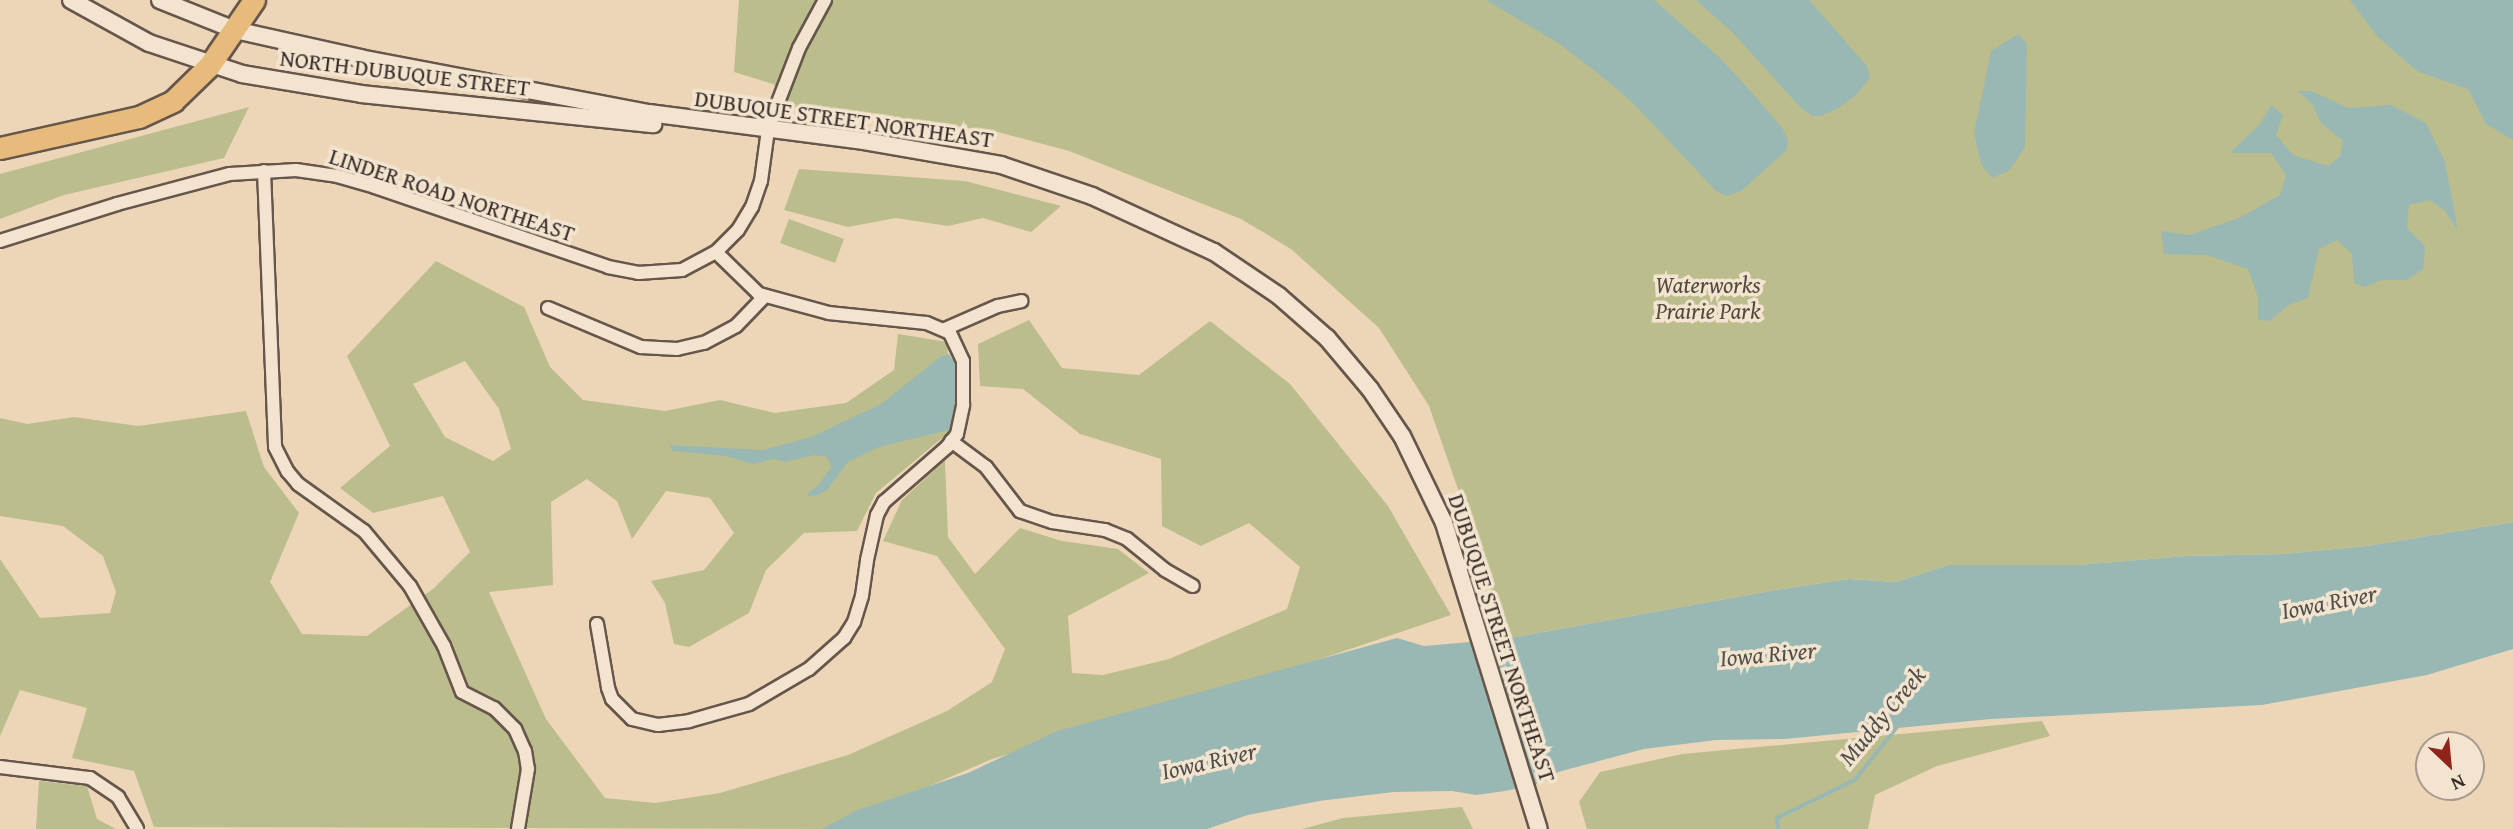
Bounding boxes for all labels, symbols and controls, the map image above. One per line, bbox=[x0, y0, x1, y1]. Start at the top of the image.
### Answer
street label: NORTH DUBUQUE STREET bbox=[278, 44, 532, 102]
street label: DUBUQUE STREET NORTHEAST bbox=[693, 84, 995, 154]
street label: LINDER ROAD NORTHEAST bbox=[326, 142, 578, 248]
park label: Waterworks Prairie Park bbox=[1656, 271, 1760, 325]
street label: DUBUQUE STREET NORTHEAST bbox=[1442, 490, 1562, 786]
water label: Iowa River bbox=[2279, 579, 2379, 625]
water label: Iowa River bbox=[1719, 635, 1817, 673]
water label: Muddy Creek bbox=[1832, 661, 1932, 771]
north arrow bbox=[2415, 731, 2485, 801]
water label: Iowa River bbox=[1159, 736, 1259, 786]
text: N bbox=[2446, 768, 2470, 798]

